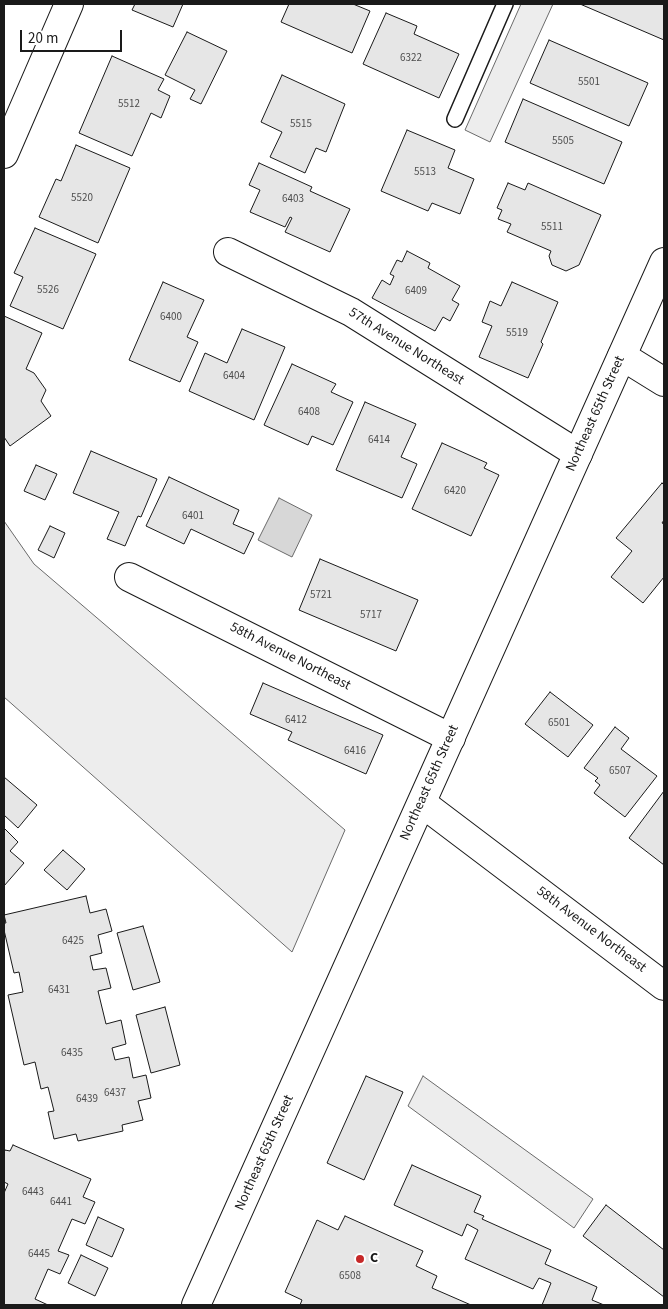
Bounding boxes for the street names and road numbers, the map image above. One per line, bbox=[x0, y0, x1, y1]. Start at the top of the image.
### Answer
street label: 57th Avenue Northeast bbox=[345, 305, 467, 389]
street label: Northeast 65th Street bbox=[563, 354, 629, 474]
street label: 58th Avenue Northeast bbox=[227, 619, 353, 695]
street label: Northeast 65th Street bbox=[397, 723, 463, 843]
street label: 58th Avenue Northeast bbox=[533, 883, 649, 977]
street label: Northeast 65th Street bbox=[232, 1093, 298, 1213]

